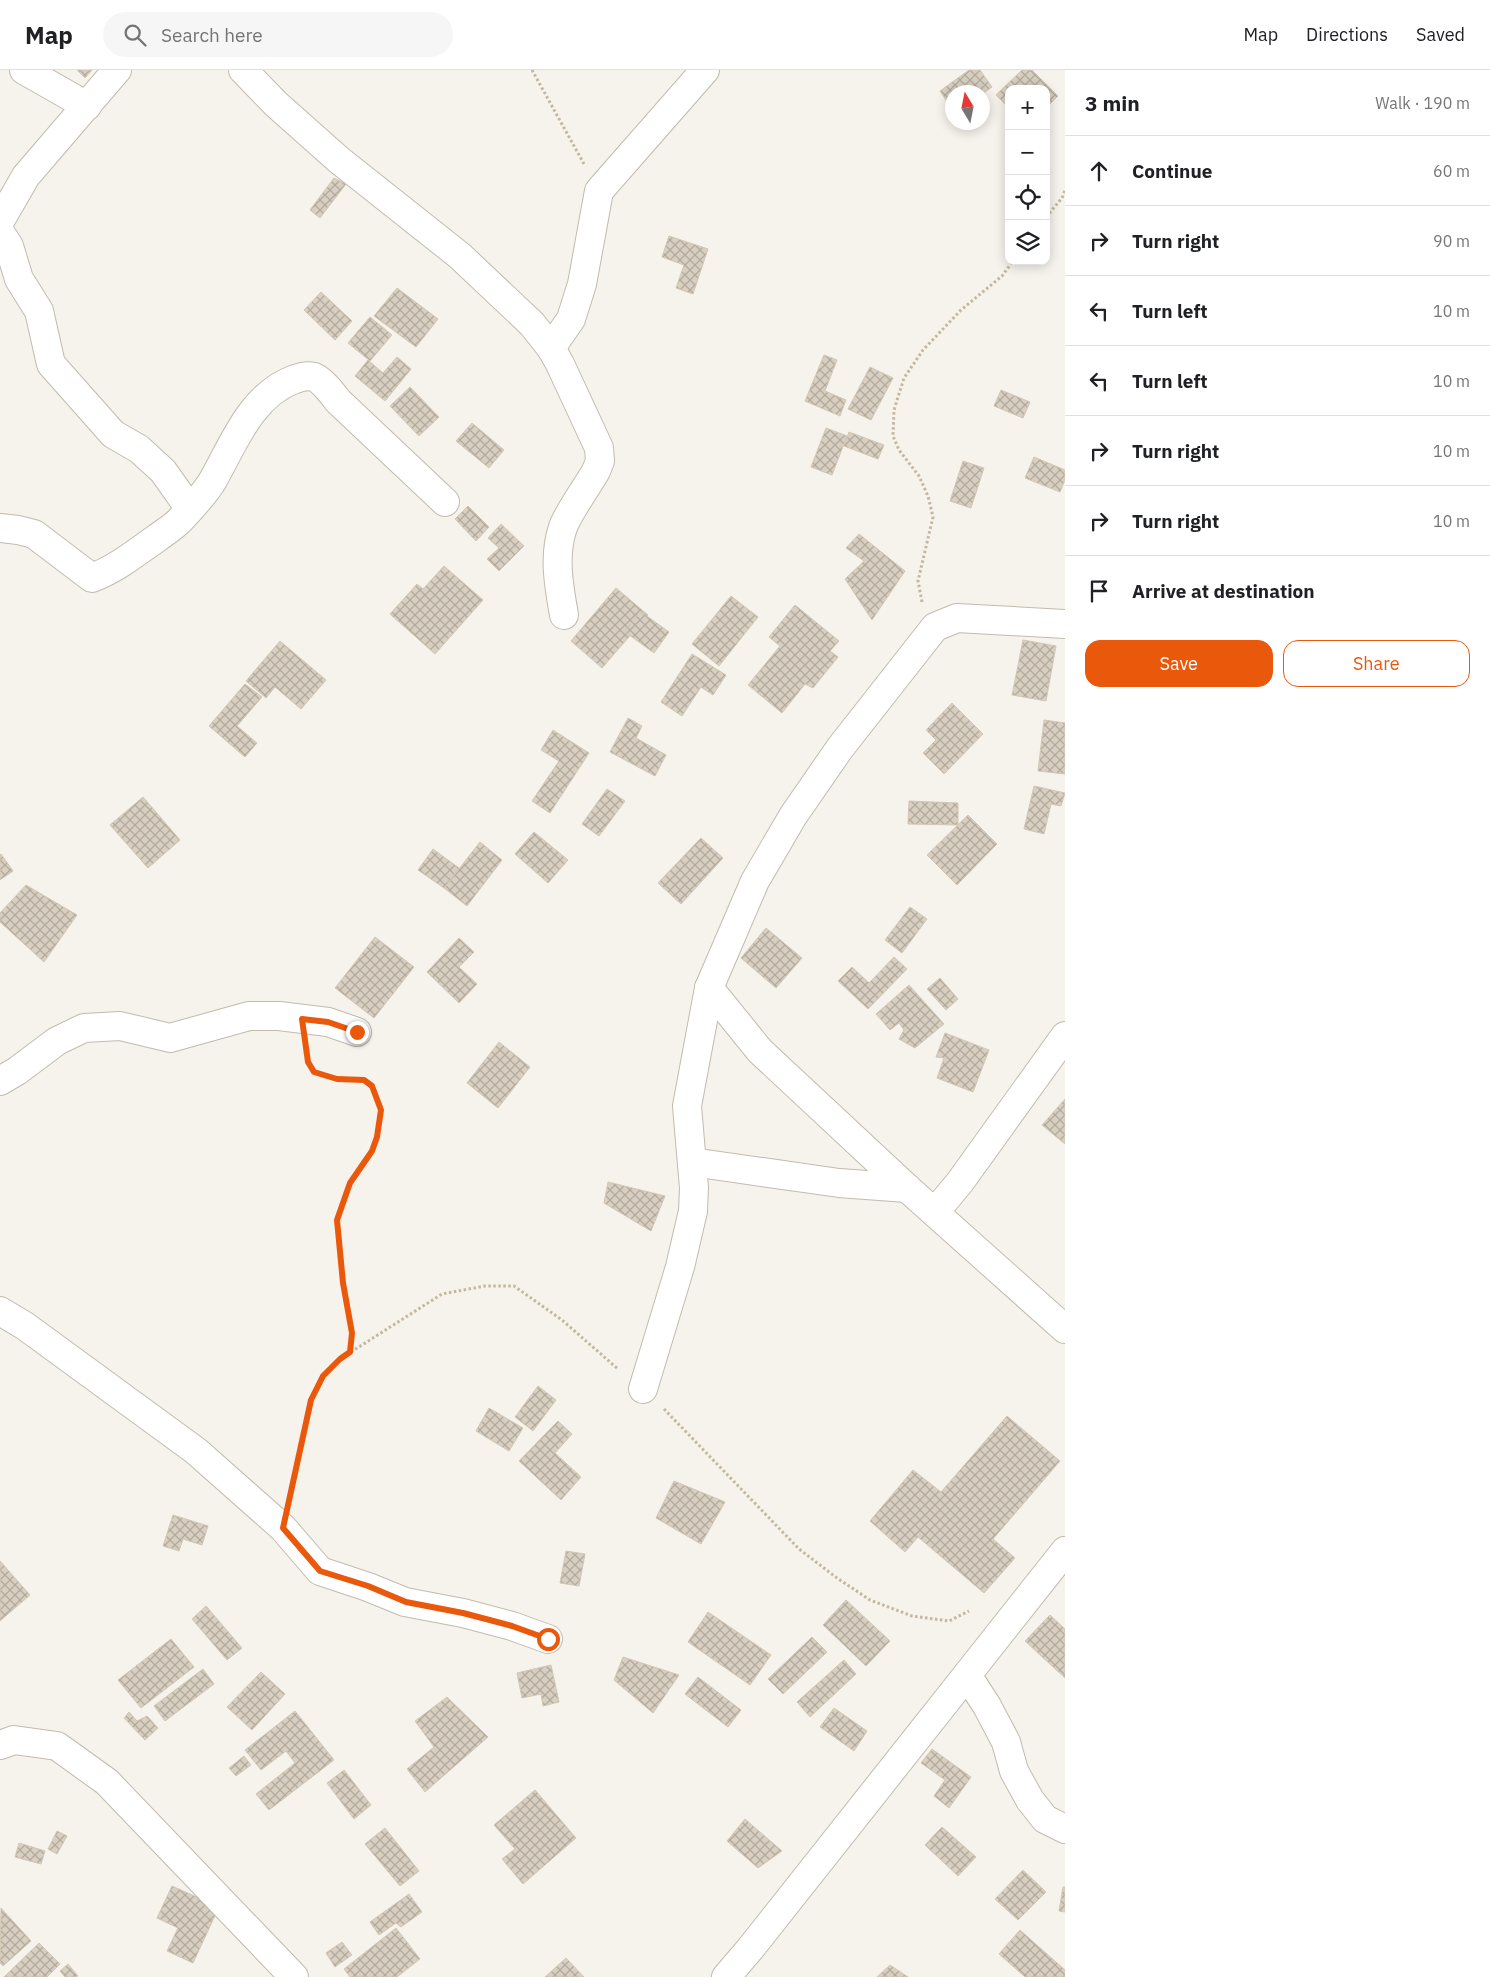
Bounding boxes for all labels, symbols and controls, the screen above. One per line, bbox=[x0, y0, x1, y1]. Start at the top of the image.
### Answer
search box bbox=[103, 12, 453, 57]
text: Map bbox=[25, 19, 73, 51]
icon: search bbox=[121, 21, 149, 49]
text: Search here bbox=[161, 23, 263, 47]
text: Map bbox=[1243, 23, 1278, 46]
text: Directions bbox=[1306, 23, 1388, 46]
text: Saved bbox=[1416, 23, 1465, 46]
north arrow bbox=[945, 85, 990, 130]
map controls bbox=[1005, 85, 1050, 265]
button: + bbox=[1005, 85, 1050, 130]
text: 3 min bbox=[1085, 89, 1140, 117]
text: Walk · 190 m bbox=[1375, 93, 1470, 113]
button: − bbox=[1005, 130, 1050, 175]
icon: ahead bbox=[1085, 157, 1113, 185]
text: Continue bbox=[1132, 159, 1212, 183]
text: 60 m bbox=[1433, 161, 1470, 181]
button: locate bbox=[1005, 175, 1050, 220]
button: layers bbox=[1005, 220, 1050, 265]
icon: right bbox=[1085, 227, 1113, 255]
text: Turn right bbox=[1132, 229, 1219, 253]
text: 90 m bbox=[1433, 231, 1470, 251]
icon: left bbox=[1085, 297, 1113, 325]
text: Turn left bbox=[1132, 299, 1208, 323]
text: 10 m bbox=[1433, 301, 1470, 321]
icon: left bbox=[1085, 367, 1113, 395]
text: Turn left bbox=[1132, 369, 1208, 393]
text: 10 m bbox=[1433, 371, 1470, 391]
icon: right bbox=[1085, 437, 1113, 465]
text: Turn right bbox=[1132, 439, 1219, 463]
text: 10 m bbox=[1433, 441, 1470, 461]
icon: right bbox=[1085, 507, 1113, 535]
text: Turn right bbox=[1132, 509, 1219, 533]
text: 10 m bbox=[1433, 511, 1470, 531]
icon: arrive bbox=[1085, 577, 1113, 605]
text: Arrive at destination bbox=[1132, 579, 1315, 603]
button: Save bbox=[1085, 640, 1273, 687]
button: Share bbox=[1283, 640, 1470, 687]
route end bbox=[346, 1021, 369, 1044]
route start bbox=[537, 1628, 560, 1651]

